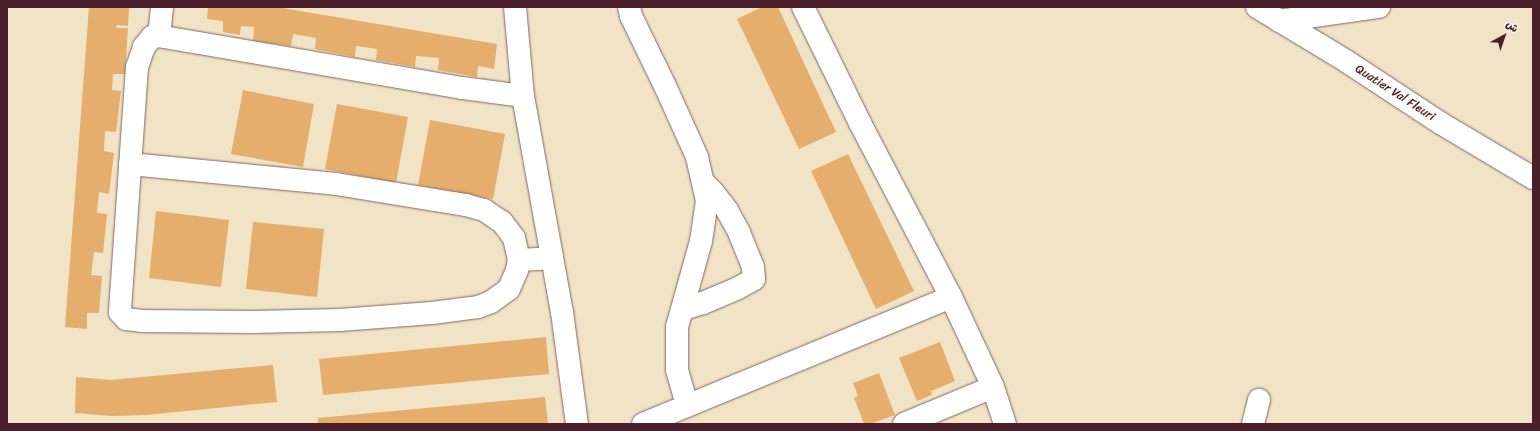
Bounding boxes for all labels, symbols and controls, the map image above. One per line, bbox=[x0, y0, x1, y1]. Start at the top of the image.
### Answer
text: ش bbox=[1501, 15, 1523, 38]
north arrow bbox=[1484, 16, 1524, 56]
street label: Quatier Val Fleuri bbox=[1352, 62, 1438, 124]

